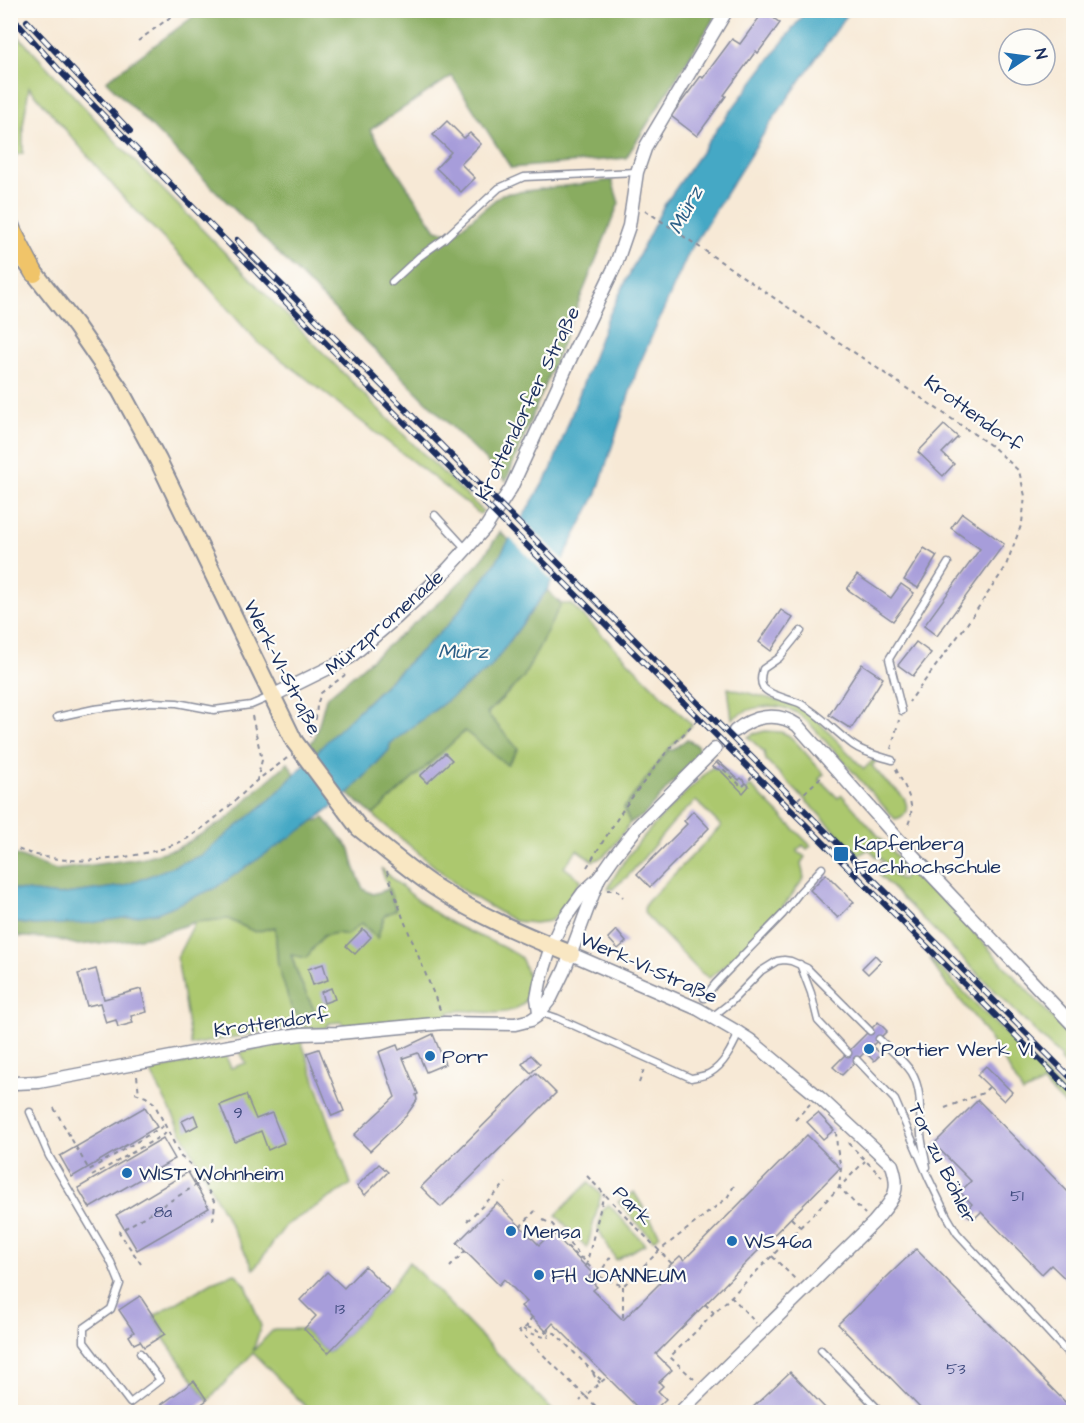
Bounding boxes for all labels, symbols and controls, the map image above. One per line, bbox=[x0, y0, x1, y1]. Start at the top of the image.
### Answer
north arrow bbox=[997, 27, 1057, 87]
text: N bbox=[1029, 46, 1052, 61]
water label: Mürz bbox=[661, 180, 711, 239]
street label: Krottendorfer Straße bbox=[469, 301, 587, 505]
street label: Krottendorf bbox=[918, 368, 1029, 459]
street label: Mürzpromenade bbox=[319, 563, 450, 682]
street label: Werk-VI-Straße bbox=[236, 595, 328, 740]
water label: Mürz bbox=[438, 637, 490, 666]
place label: Kapfenberg Fachhochschule bbox=[854, 830, 1001, 881]
marker: Kapfenberg Fachhochschule bbox=[832, 845, 850, 863]
street label: Werk-VI-Straße bbox=[575, 925, 722, 1011]
street label: Krottendorf bbox=[212, 1001, 331, 1045]
place label: Portier Werk VI bbox=[881, 1036, 1034, 1064]
marker: Portier Werk VI bbox=[862, 1042, 876, 1056]
place label: Porr bbox=[442, 1043, 488, 1071]
marker: Porr bbox=[423, 1049, 437, 1063]
street label: Tor zu Böhler bbox=[901, 1098, 983, 1229]
house number: 9 bbox=[233, 1102, 243, 1124]
place label: WIST Wohnheim bbox=[139, 1160, 284, 1188]
marker: WIST Wohnheim bbox=[120, 1166, 134, 1180]
street label: Park bbox=[606, 1179, 658, 1232]
house number: 51 bbox=[1010, 1185, 1024, 1207]
house number: 8a bbox=[154, 1201, 172, 1223]
place label: Mensa bbox=[523, 1218, 581, 1246]
marker: Mensa bbox=[504, 1224, 518, 1238]
place label: WS46a bbox=[744, 1228, 812, 1256]
marker: WS46a bbox=[725, 1234, 739, 1248]
place label: FH JOANNEUM bbox=[551, 1262, 686, 1290]
marker: FH JOANNEUM bbox=[532, 1268, 546, 1282]
house number: 13 bbox=[335, 1298, 345, 1320]
house number: 53 bbox=[946, 1358, 966, 1380]

